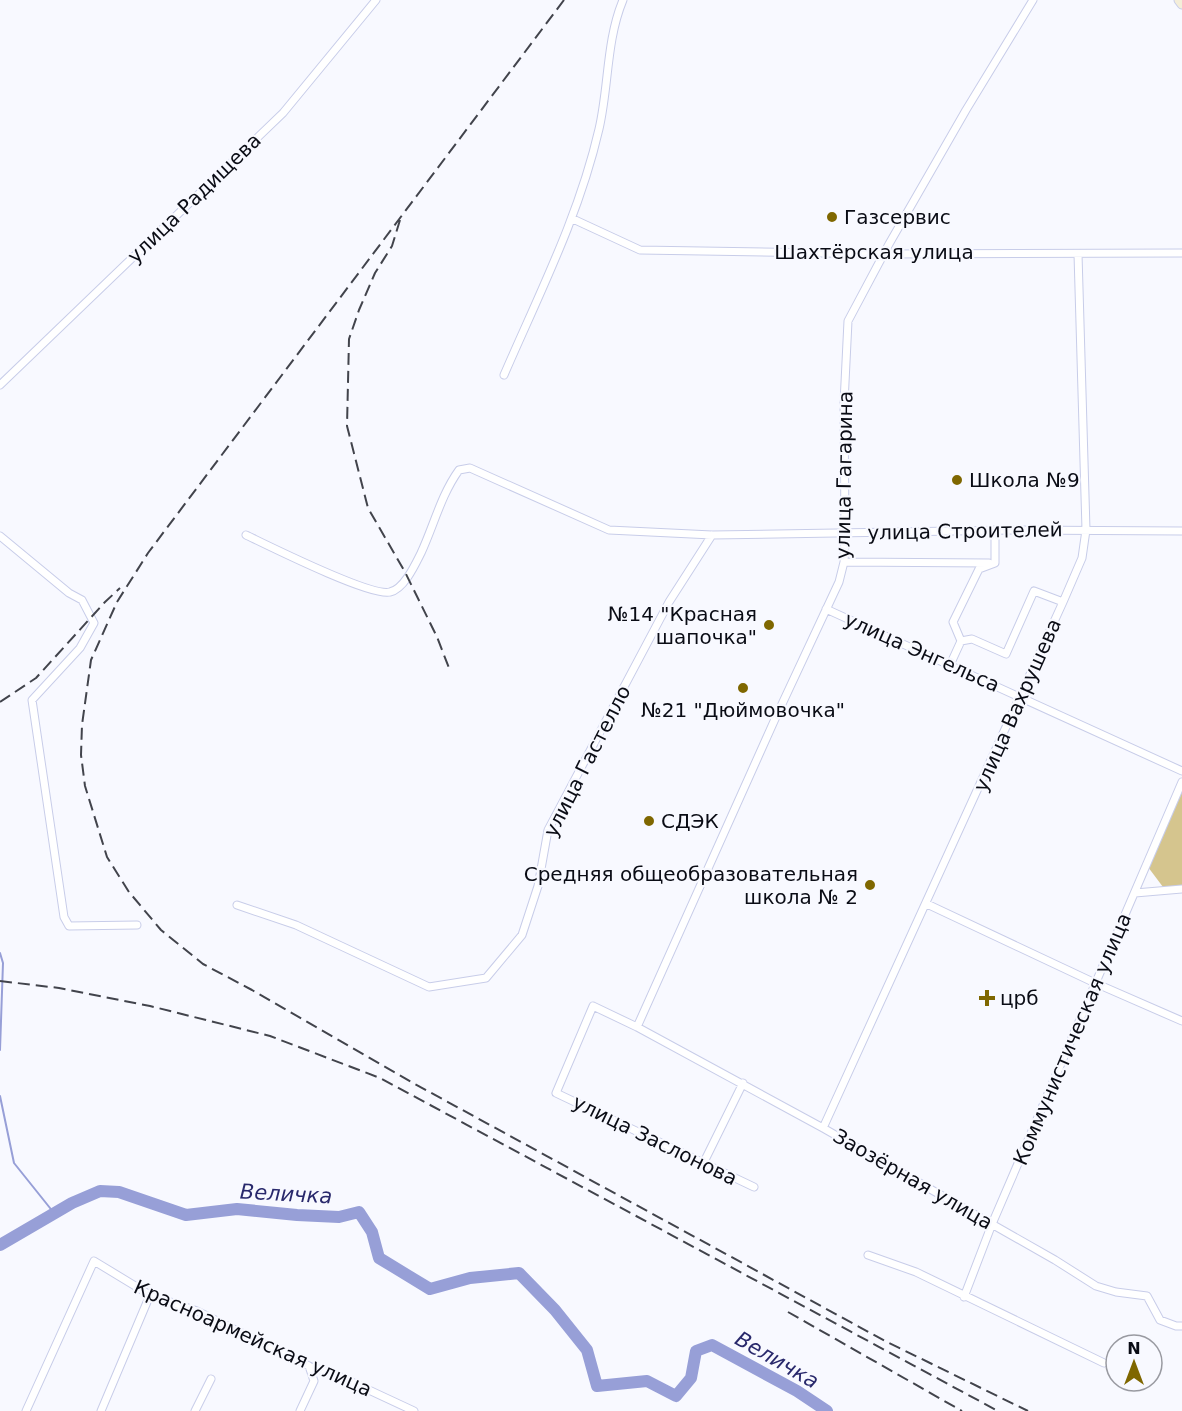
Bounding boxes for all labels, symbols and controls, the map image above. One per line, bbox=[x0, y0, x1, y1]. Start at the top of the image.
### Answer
street label: улица Радищева bbox=[122, 128, 266, 268]
place label: Газсервис bbox=[844, 205, 951, 229]
marker: Газсервис bbox=[825, 210, 839, 224]
street label: Шахтёрская улица bbox=[774, 240, 974, 264]
street label: улица Гагарина bbox=[831, 391, 857, 559]
place label: Школа №9 bbox=[969, 468, 1080, 492]
marker: Школа №9 bbox=[950, 473, 964, 487]
street label: улица Строителей bbox=[867, 517, 1063, 545]
place label: №14 "Красная шапочка" bbox=[608, 602, 757, 649]
street label: улица Энгельса bbox=[841, 607, 1003, 697]
street label: улица Вахрушева bbox=[968, 615, 1066, 795]
marker: №14 "Красная шапочка" bbox=[762, 618, 776, 632]
street label: улица Гастелло bbox=[538, 681, 636, 841]
marker: №21 "Дюймовочка" bbox=[736, 681, 750, 695]
place label: №21 "Дюймовочка" bbox=[641, 698, 845, 722]
place label: СДЭК bbox=[661, 809, 719, 833]
marker: СДЭК bbox=[642, 814, 656, 828]
place label: Средняя общеобразовательная школа № 2 bbox=[524, 862, 858, 909]
marker: Средняя общеобразовательная школа № 2 bbox=[863, 878, 877, 892]
street label: Коммунистическая улица bbox=[1008, 909, 1136, 1169]
place label: црб bbox=[1000, 986, 1039, 1010]
marker: црб bbox=[978, 989, 996, 1007]
street label: улица Заслонова bbox=[569, 1090, 741, 1190]
street label: Заозёрная улица bbox=[829, 1124, 997, 1234]
water label: Величка bbox=[239, 1180, 333, 1208]
street label: Красноармейская улица bbox=[130, 1275, 376, 1401]
water label: Величка bbox=[731, 1327, 823, 1393]
north arrow bbox=[1104, 1333, 1164, 1393]
text: N bbox=[1127, 1339, 1141, 1358]

